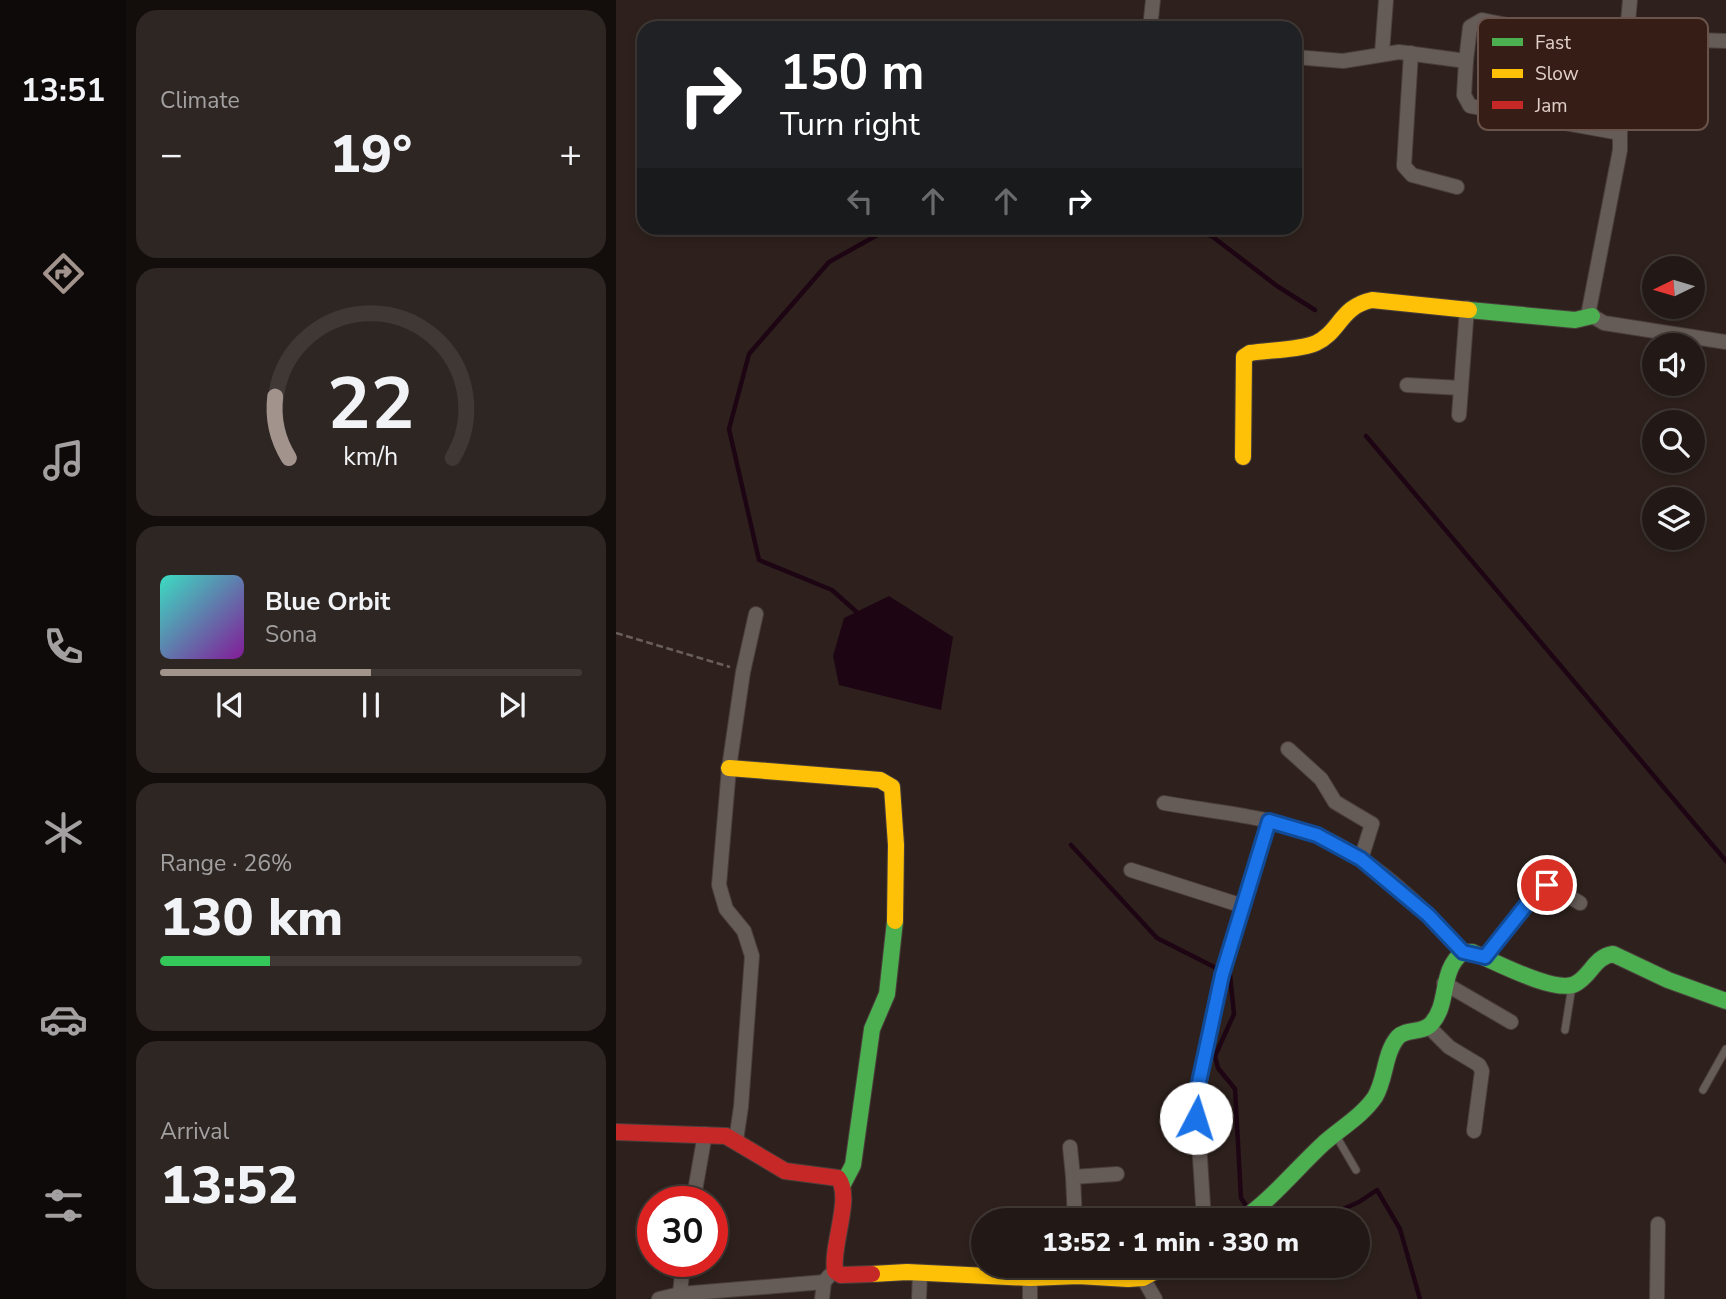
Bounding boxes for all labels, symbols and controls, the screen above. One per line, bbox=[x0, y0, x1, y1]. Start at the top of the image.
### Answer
legend bbox=[1478, 18, 1708, 130]
text: Fast bbox=[1535, 30, 1571, 56]
text: 150 m bbox=[780, 39, 924, 106]
icon: right bbox=[665, 49, 756, 140]
text: Slow bbox=[1535, 61, 1579, 87]
text: 13:51 bbox=[21, 69, 105, 112]
text: Climate bbox=[160, 85, 240, 116]
text: Jam bbox=[1534, 93, 1568, 119]
text: Turn right bbox=[780, 103, 920, 146]
text: 19° bbox=[330, 119, 412, 190]
text: − bbox=[160, 129, 183, 180]
text: + bbox=[559, 129, 582, 180]
icon: left bbox=[841, 182, 879, 220]
icon: ahead bbox=[914, 182, 952, 220]
icon: ahead bbox=[987, 182, 1025, 220]
icon: right bbox=[1060, 182, 1098, 220]
icon: directions bbox=[39, 249, 88, 298]
north arrow bbox=[1642, 256, 1704, 318]
map controls bbox=[1642, 256, 1705, 550]
button: sound bbox=[1642, 333, 1705, 396]
text: 22 bbox=[327, 354, 415, 454]
button: search bbox=[1642, 410, 1705, 473]
icon: music bbox=[39, 436, 88, 485]
text: km/h bbox=[343, 439, 399, 473]
button: layers bbox=[1642, 487, 1705, 550]
text: Blue Orbit bbox=[265, 584, 390, 619]
text: Sona bbox=[265, 619, 317, 650]
icon: phone bbox=[39, 622, 88, 671]
icon: previous bbox=[211, 686, 249, 724]
icon: pause bbox=[352, 686, 390, 724]
icon: next bbox=[493, 686, 531, 724]
icon: climate bbox=[39, 808, 88, 857]
text: Range · 26% bbox=[160, 848, 292, 879]
pin bbox=[1517, 855, 1577, 915]
icon: arrive bbox=[1528, 866, 1566, 904]
text: 130 km bbox=[160, 882, 343, 953]
icon: car bbox=[39, 995, 88, 1044]
position arrow bbox=[1159, 1081, 1233, 1155]
text: Arrival bbox=[160, 1116, 229, 1147]
text: 13:52 bbox=[160, 1150, 298, 1221]
icon: filters bbox=[39, 1181, 88, 1230]
speed limit sign: 30 bbox=[637, 1186, 728, 1277]
text: 13:52 · 1 min · 330 m bbox=[1042, 1225, 1299, 1260]

